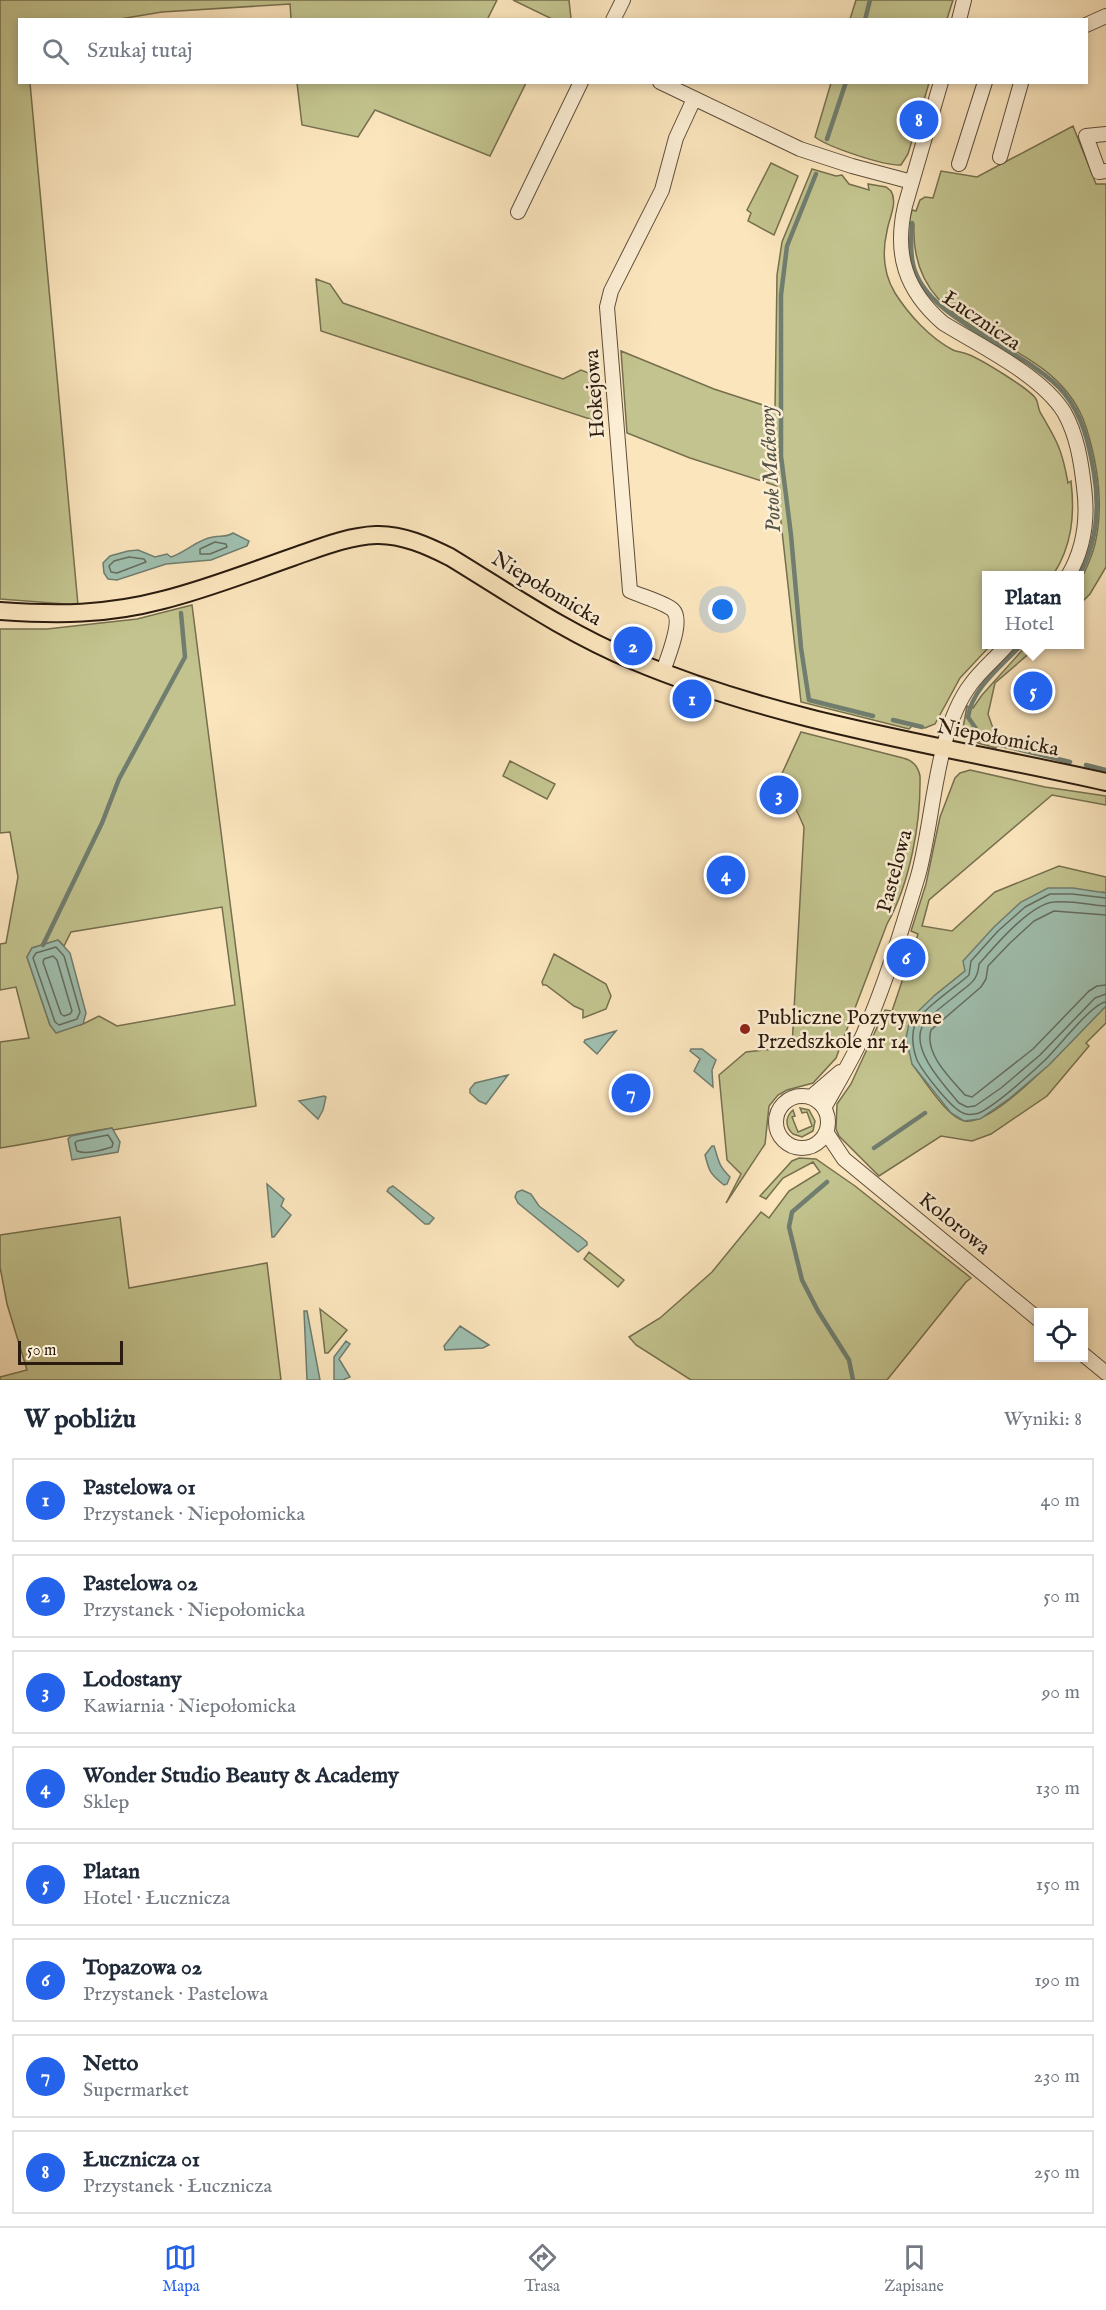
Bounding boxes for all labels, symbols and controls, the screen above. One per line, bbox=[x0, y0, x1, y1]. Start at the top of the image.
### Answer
search box bbox=[18, 18, 1088, 84]
icon: search bbox=[39, 35, 72, 68]
text: Szukaj tutaj bbox=[87, 37, 192, 65]
pin: 8 bbox=[900, 98, 938, 142]
street label: Łucznicza bbox=[937, 285, 1026, 358]
street label: Hokejowa bbox=[579, 348, 612, 439]
water label: Potok Maćkowy bbox=[754, 404, 788, 533]
street label: Niepołomicka bbox=[486, 546, 607, 633]
popup bbox=[982, 571, 1084, 649]
text: Platan bbox=[1004, 584, 1062, 612]
your location bbox=[708, 595, 737, 624]
text: Hotel bbox=[1004, 612, 1054, 637]
pin: 2 bbox=[614, 624, 652, 668]
pin: 5 bbox=[1014, 668, 1052, 714]
pin: 1 bbox=[672, 676, 712, 722]
street label: Niepołomicka bbox=[934, 713, 1062, 764]
pin: 3 bbox=[760, 772, 798, 818]
street label: Pastelowa bbox=[871, 826, 920, 916]
pin: 4 bbox=[706, 852, 746, 898]
pin: 6 bbox=[886, 936, 926, 980]
place label: Publiczne Pozytywne Przedszkole nr 14 bbox=[757, 1005, 942, 1056]
marker: Publiczne Pozytywne Przedszkole nr 14 bbox=[738, 1022, 752, 1036]
pin: 7 bbox=[612, 1070, 650, 1116]
street label: Kolorowa bbox=[913, 1187, 996, 1262]
map controls bbox=[1034, 1308, 1088, 1362]
button: locate bbox=[1034, 1308, 1088, 1362]
scale bar bbox=[18, 1338, 123, 1366]
text: 50 m bbox=[27, 1341, 56, 1361]
text: W pobliżu bbox=[24, 1403, 136, 1436]
text: Wyniki: 8 bbox=[1004, 1407, 1082, 1432]
text: Pastelowa 01 bbox=[83, 1474, 196, 1502]
text: 1 bbox=[42, 1488, 49, 1513]
text: 40 m bbox=[1041, 1488, 1080, 1513]
text: Przystanek · Niepołomicka bbox=[83, 1502, 305, 1527]
text: Pastelowa 02 bbox=[83, 1570, 198, 1598]
text: 2 bbox=[41, 1584, 50, 1609]
text: 50 m bbox=[1043, 1584, 1080, 1609]
text: Przystanek · Niepołomicka bbox=[83, 1598, 305, 1623]
text: Lodostany bbox=[83, 1666, 181, 1694]
text: 3 bbox=[42, 1680, 49, 1705]
text: 90 m bbox=[1042, 1680, 1080, 1705]
text: Kawiarnia · Niepołomicka bbox=[83, 1694, 296, 1719]
text: Wonder Studio Beauty & Academy bbox=[83, 1762, 399, 1790]
text: 4 bbox=[41, 1776, 50, 1801]
text: 130 m bbox=[1035, 1776, 1080, 1801]
text: Sklep bbox=[83, 1790, 129, 1815]
text: Platan bbox=[83, 1858, 140, 1886]
text: 5 bbox=[42, 1872, 49, 1897]
text: 150 m bbox=[1036, 1872, 1080, 1897]
text: Hotel · Łucznicza bbox=[83, 1886, 230, 1911]
text: Topazowa 02 bbox=[83, 1954, 202, 1982]
text: 6 bbox=[41, 1968, 50, 1993]
text: 190 m bbox=[1034, 1968, 1080, 1993]
text: Przystanek · Pastelowa bbox=[83, 1982, 268, 2007]
text: Netto bbox=[83, 2050, 138, 2078]
text: 7 bbox=[41, 2064, 50, 2089]
text: 230 m bbox=[1034, 2064, 1080, 2089]
text: Supermarket bbox=[83, 2078, 189, 2103]
text: Łucznicza 01 bbox=[83, 2146, 200, 2174]
text: 8 bbox=[42, 2160, 49, 2185]
text: 250 m bbox=[1034, 2160, 1080, 2185]
text: Przystanek · Łucznicza bbox=[83, 2174, 272, 2199]
tab: Mapa bbox=[162, 2241, 200, 2297]
tab: Trasa bbox=[524, 2241, 560, 2297]
tab: Zapisane bbox=[884, 2241, 944, 2297]

